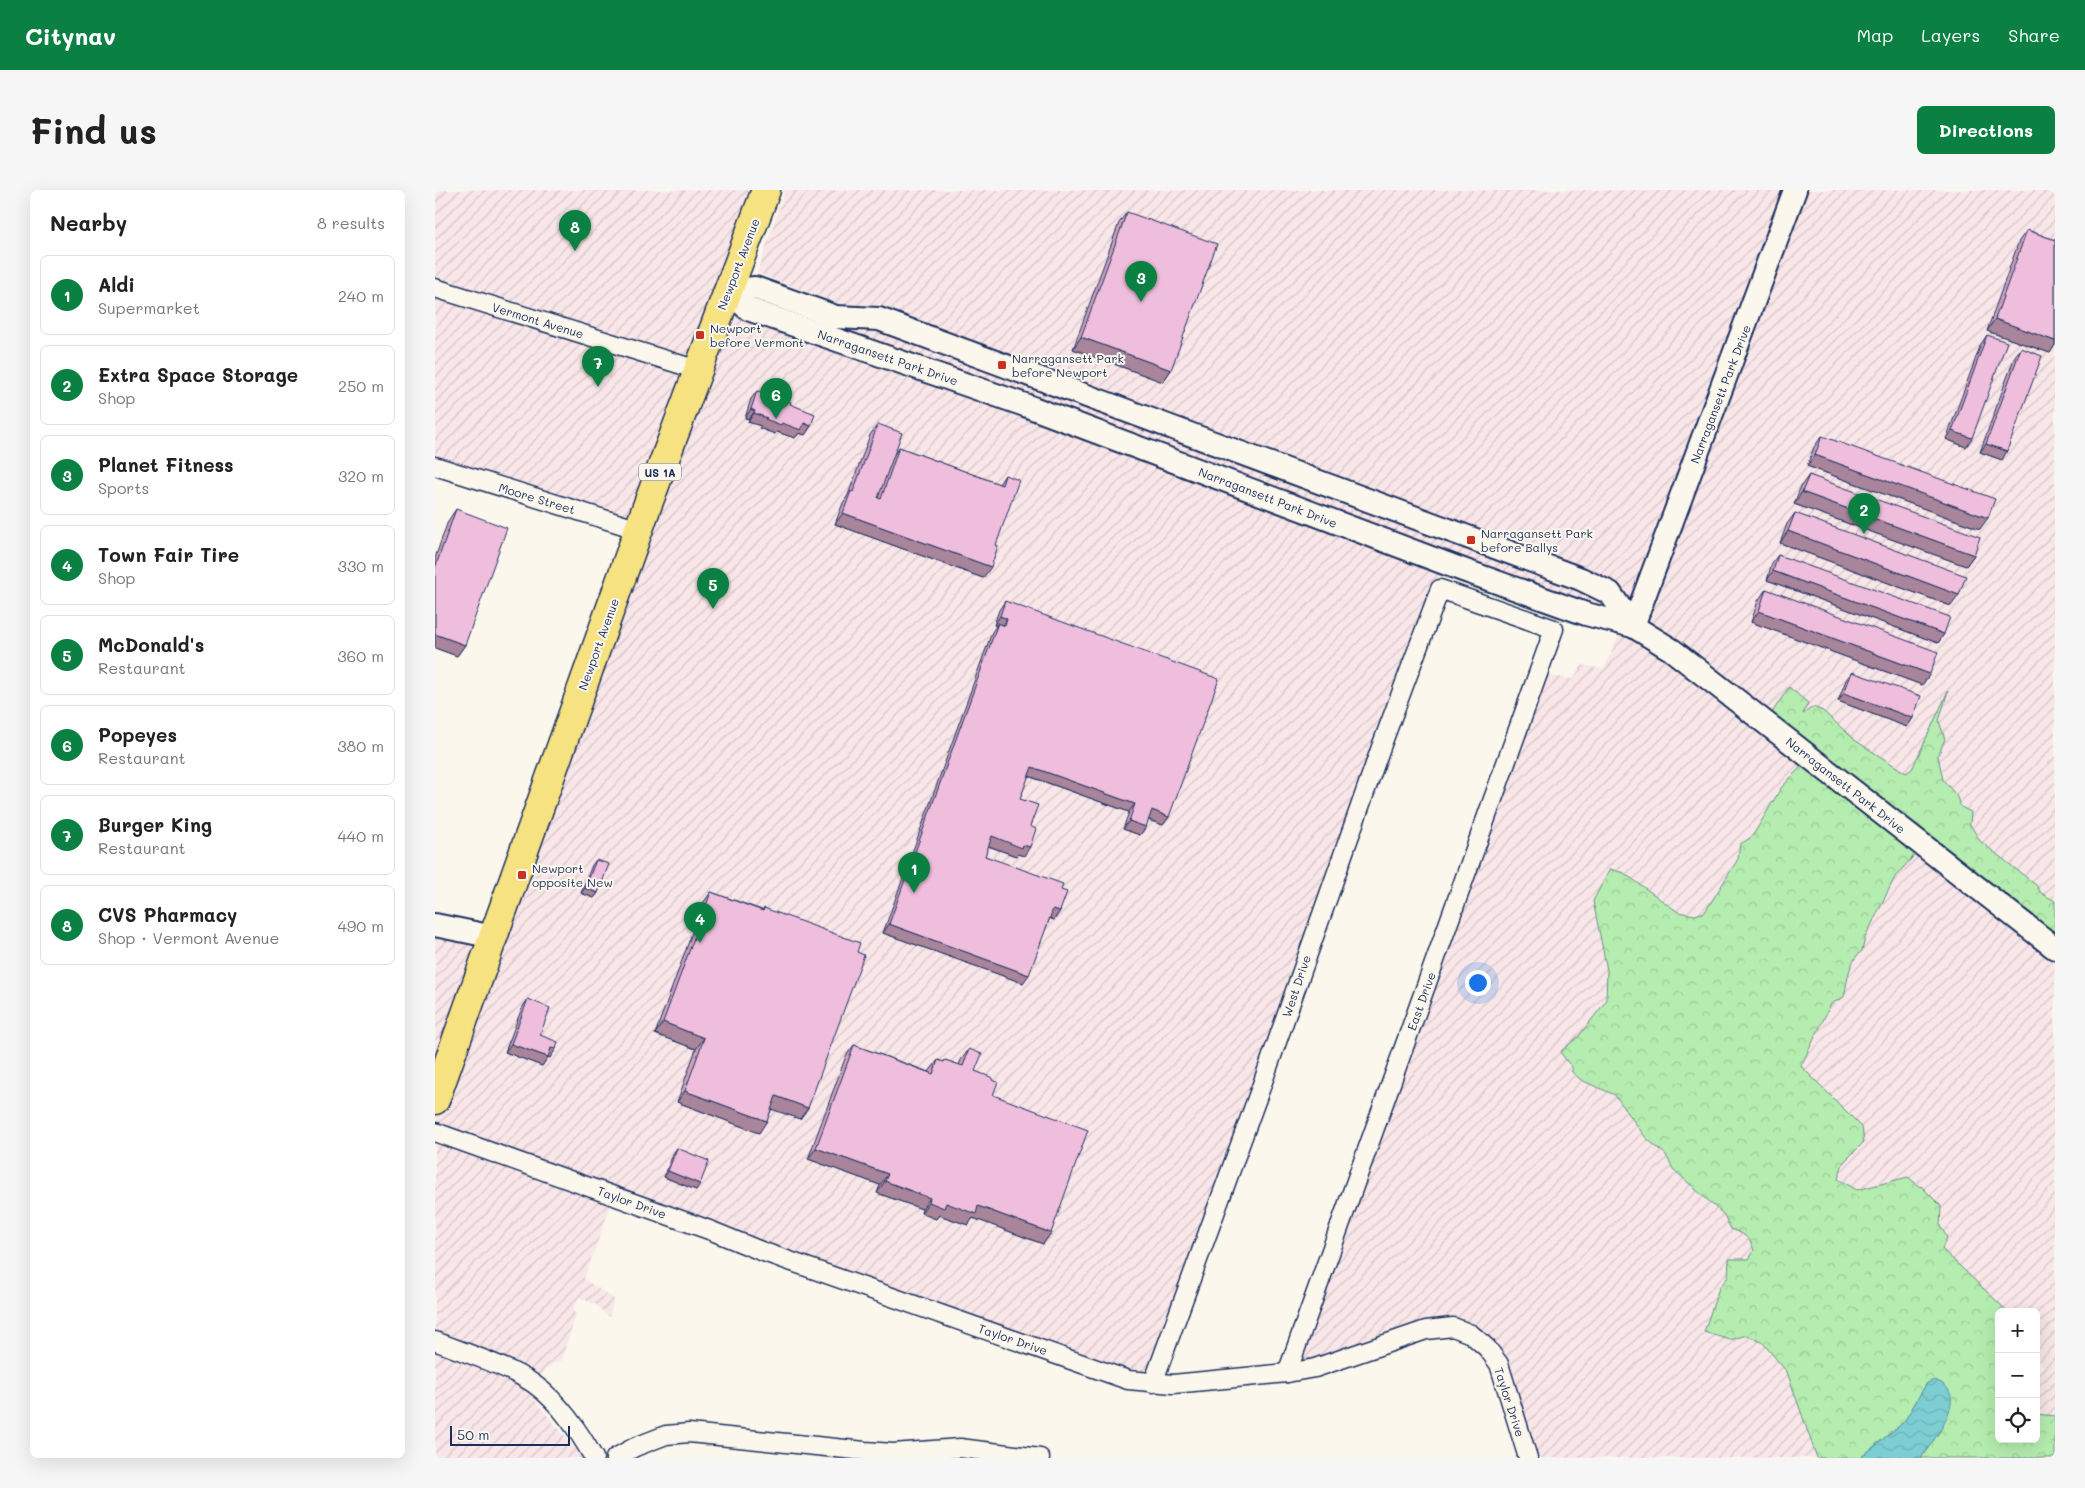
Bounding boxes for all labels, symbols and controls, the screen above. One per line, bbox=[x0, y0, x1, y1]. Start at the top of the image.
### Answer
text: Citynav bbox=[25, 20, 116, 51]
text: Map bbox=[1857, 23, 1893, 47]
text: Layers bbox=[1921, 23, 1980, 47]
text: Share bbox=[2008, 23, 2060, 47]
button: Directions bbox=[1917, 106, 2055, 154]
text: Find us bbox=[30, 107, 157, 153]
text: Nearby bbox=[50, 209, 127, 236]
pin: 8 bbox=[559, 210, 591, 251]
text: 8 results bbox=[317, 212, 385, 233]
street label: Newport Avenue bbox=[713, 216, 763, 312]
pin: 3 bbox=[1125, 261, 1157, 302]
text: Aldi bbox=[98, 272, 135, 297]
text: 1 bbox=[63, 285, 71, 306]
text: 240 m bbox=[338, 285, 384, 306]
text: Supermarket bbox=[98, 297, 200, 318]
street label: Vermont Avenue bbox=[490, 298, 586, 342]
place label: Newport before Vermont bbox=[710, 320, 804, 350]
street label: Narragansett Park Drive bbox=[1686, 322, 1754, 466]
street label: Narragansett Park Drive bbox=[816, 325, 960, 389]
marker: Newport before Vermont bbox=[694, 329, 706, 341]
pin: 7 bbox=[582, 346, 614, 387]
place label: Narragansett Park before Newport bbox=[1012, 350, 1124, 380]
marker: Narragansett Park before Newport bbox=[996, 359, 1008, 371]
text: Extra Space Storage bbox=[98, 362, 298, 387]
text: 2 bbox=[63, 375, 71, 396]
text: 250 m bbox=[338, 375, 384, 396]
pin: 6 bbox=[760, 378, 792, 419]
text: Shop bbox=[98, 387, 135, 408]
text: Planet Fitness bbox=[98, 452, 234, 477]
street label: Narragansett Park Drive bbox=[1196, 463, 1340, 531]
road number: US 1A bbox=[639, 464, 681, 480]
text: 3 bbox=[62, 465, 72, 486]
text: 320 m bbox=[338, 465, 384, 486]
text: Sports bbox=[98, 477, 149, 498]
street label: Moore Street bbox=[497, 479, 577, 517]
pin: 2 bbox=[1848, 493, 1880, 534]
place label: Narragansett Park before Ballys bbox=[1481, 525, 1593, 555]
marker: Narragansett Park before Ballys bbox=[1465, 534, 1477, 546]
text: Town Fair Tire bbox=[98, 542, 239, 567]
text: 4 bbox=[62, 555, 72, 576]
text: 330 m bbox=[338, 555, 384, 576]
text: Shop bbox=[98, 567, 135, 588]
pin: 5 bbox=[697, 568, 729, 609]
street label: Newport Avenue bbox=[574, 596, 622, 692]
text: McDonald's bbox=[98, 632, 204, 657]
text: 5 bbox=[62, 645, 72, 666]
text: 360 m bbox=[337, 645, 384, 666]
text: Restaurant bbox=[98, 657, 186, 678]
text: Popeyes bbox=[98, 722, 177, 747]
street label: Narragansett Park Drive bbox=[1783, 733, 1909, 837]
text: 6 bbox=[62, 735, 72, 756]
text: 380 m bbox=[337, 735, 384, 756]
text: Restaurant bbox=[98, 747, 186, 768]
text: Burger King bbox=[98, 812, 212, 837]
text: 7 bbox=[63, 825, 71, 846]
text: 440 m bbox=[337, 825, 384, 846]
text: Restaurant bbox=[98, 837, 186, 858]
pin: 1 bbox=[898, 852, 930, 893]
place label: Newport opposite New bbox=[532, 860, 613, 890]
marker: Newport opposite New bbox=[516, 869, 528, 881]
text: CVS Pharmacy bbox=[98, 902, 237, 927]
pin: 4 bbox=[684, 902, 716, 943]
text: 8 bbox=[62, 915, 72, 936]
text: 490 m bbox=[337, 915, 384, 936]
text: Shop · Vermont Avenue bbox=[98, 927, 279, 948]
street label: West Drive bbox=[1278, 953, 1314, 1019]
street label: East Drive bbox=[1403, 970, 1439, 1032]
your location bbox=[1465, 970, 1491, 996]
street label: Taylor Drive bbox=[595, 1182, 669, 1222]
map controls bbox=[1995, 1308, 2040, 1443]
button: + bbox=[1995, 1308, 2040, 1353]
street label: Taylor Drive bbox=[976, 1320, 1050, 1358]
button: − bbox=[1995, 1353, 2040, 1398]
street label: Taylor Drive bbox=[1491, 1365, 1529, 1439]
button: locate bbox=[1995, 1398, 2040, 1443]
scale bar bbox=[450, 1423, 570, 1446]
text: 50 m bbox=[457, 1425, 489, 1444]

